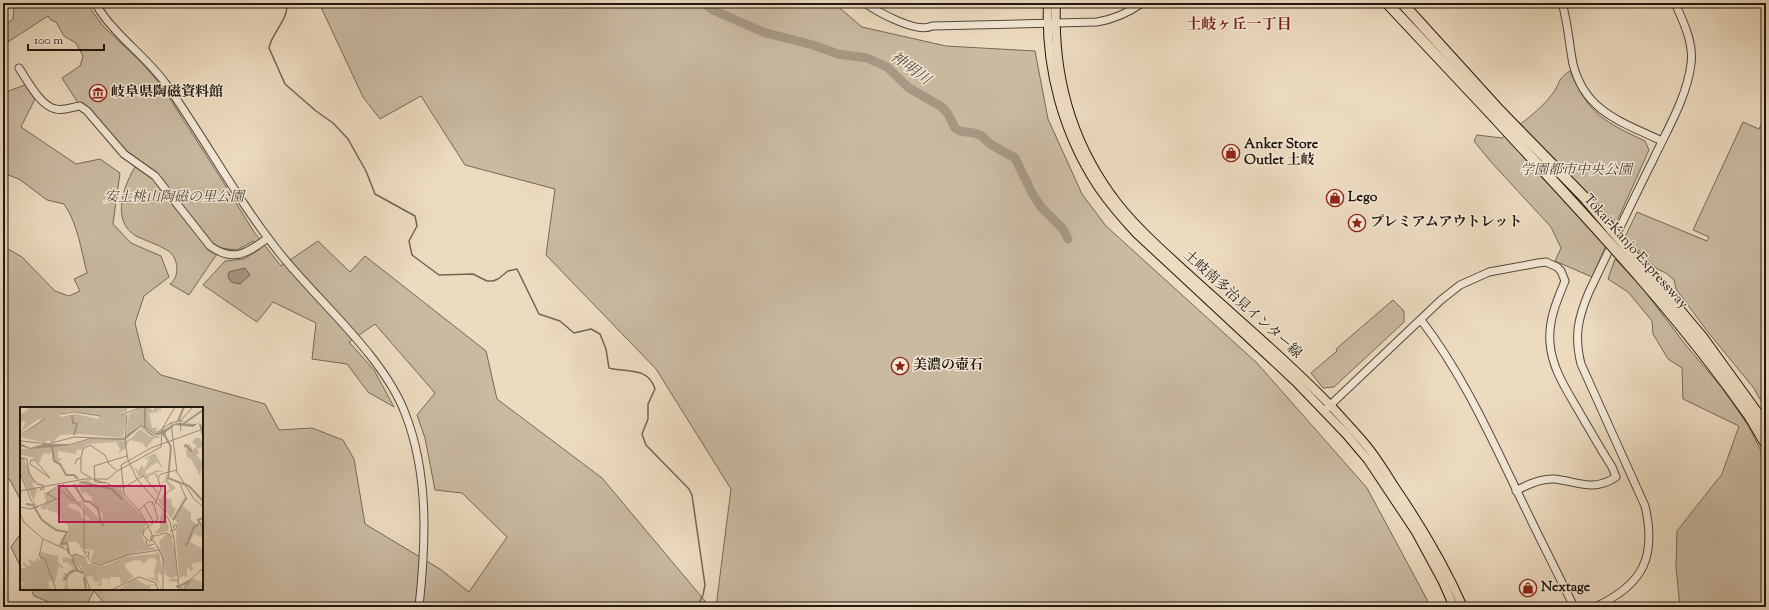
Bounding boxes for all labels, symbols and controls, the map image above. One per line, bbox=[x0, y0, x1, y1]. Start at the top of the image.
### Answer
district label: 土岐ヶ丘一丁目 bbox=[1186, 15, 1292, 36]
scale bar bbox=[28, 26, 104, 52]
text: 100 m bbox=[34, 32, 63, 50]
water label: 神明川 bbox=[886, 47, 936, 92]
museum icon: 岐阜県陶磁資料館 bbox=[88, 83, 108, 103]
place label: 岐阜県陶磁資料館 bbox=[111, 83, 223, 103]
place label: Anker Store Outlet 土岐 bbox=[1244, 135, 1319, 171]
shop icon: Anker Store Outlet 土岐 bbox=[1221, 143, 1241, 163]
park label: 学園都市中央公園 bbox=[1520, 161, 1634, 181]
park label: 安土桃山陶磁の里公園 bbox=[104, 188, 246, 208]
shop icon: Lego bbox=[1325, 188, 1345, 208]
place label: Lego bbox=[1348, 188, 1378, 208]
street label: Tokai-Kanjo Expressway bbox=[1578, 190, 1692, 314]
place icon: プレミアムアウトレット bbox=[1347, 213, 1367, 233]
place label: プレミアムアウトレット bbox=[1370, 213, 1522, 233]
street label: 土岐南多治見インター線 bbox=[1178, 246, 1306, 364]
place icon: 美濃の壺石 bbox=[890, 356, 910, 376]
place label: 美濃の壺石 bbox=[913, 356, 983, 376]
inset map bbox=[20, 407, 203, 590]
shop icon: Nextage bbox=[1518, 578, 1538, 598]
place label: Nextage bbox=[1541, 578, 1591, 598]

